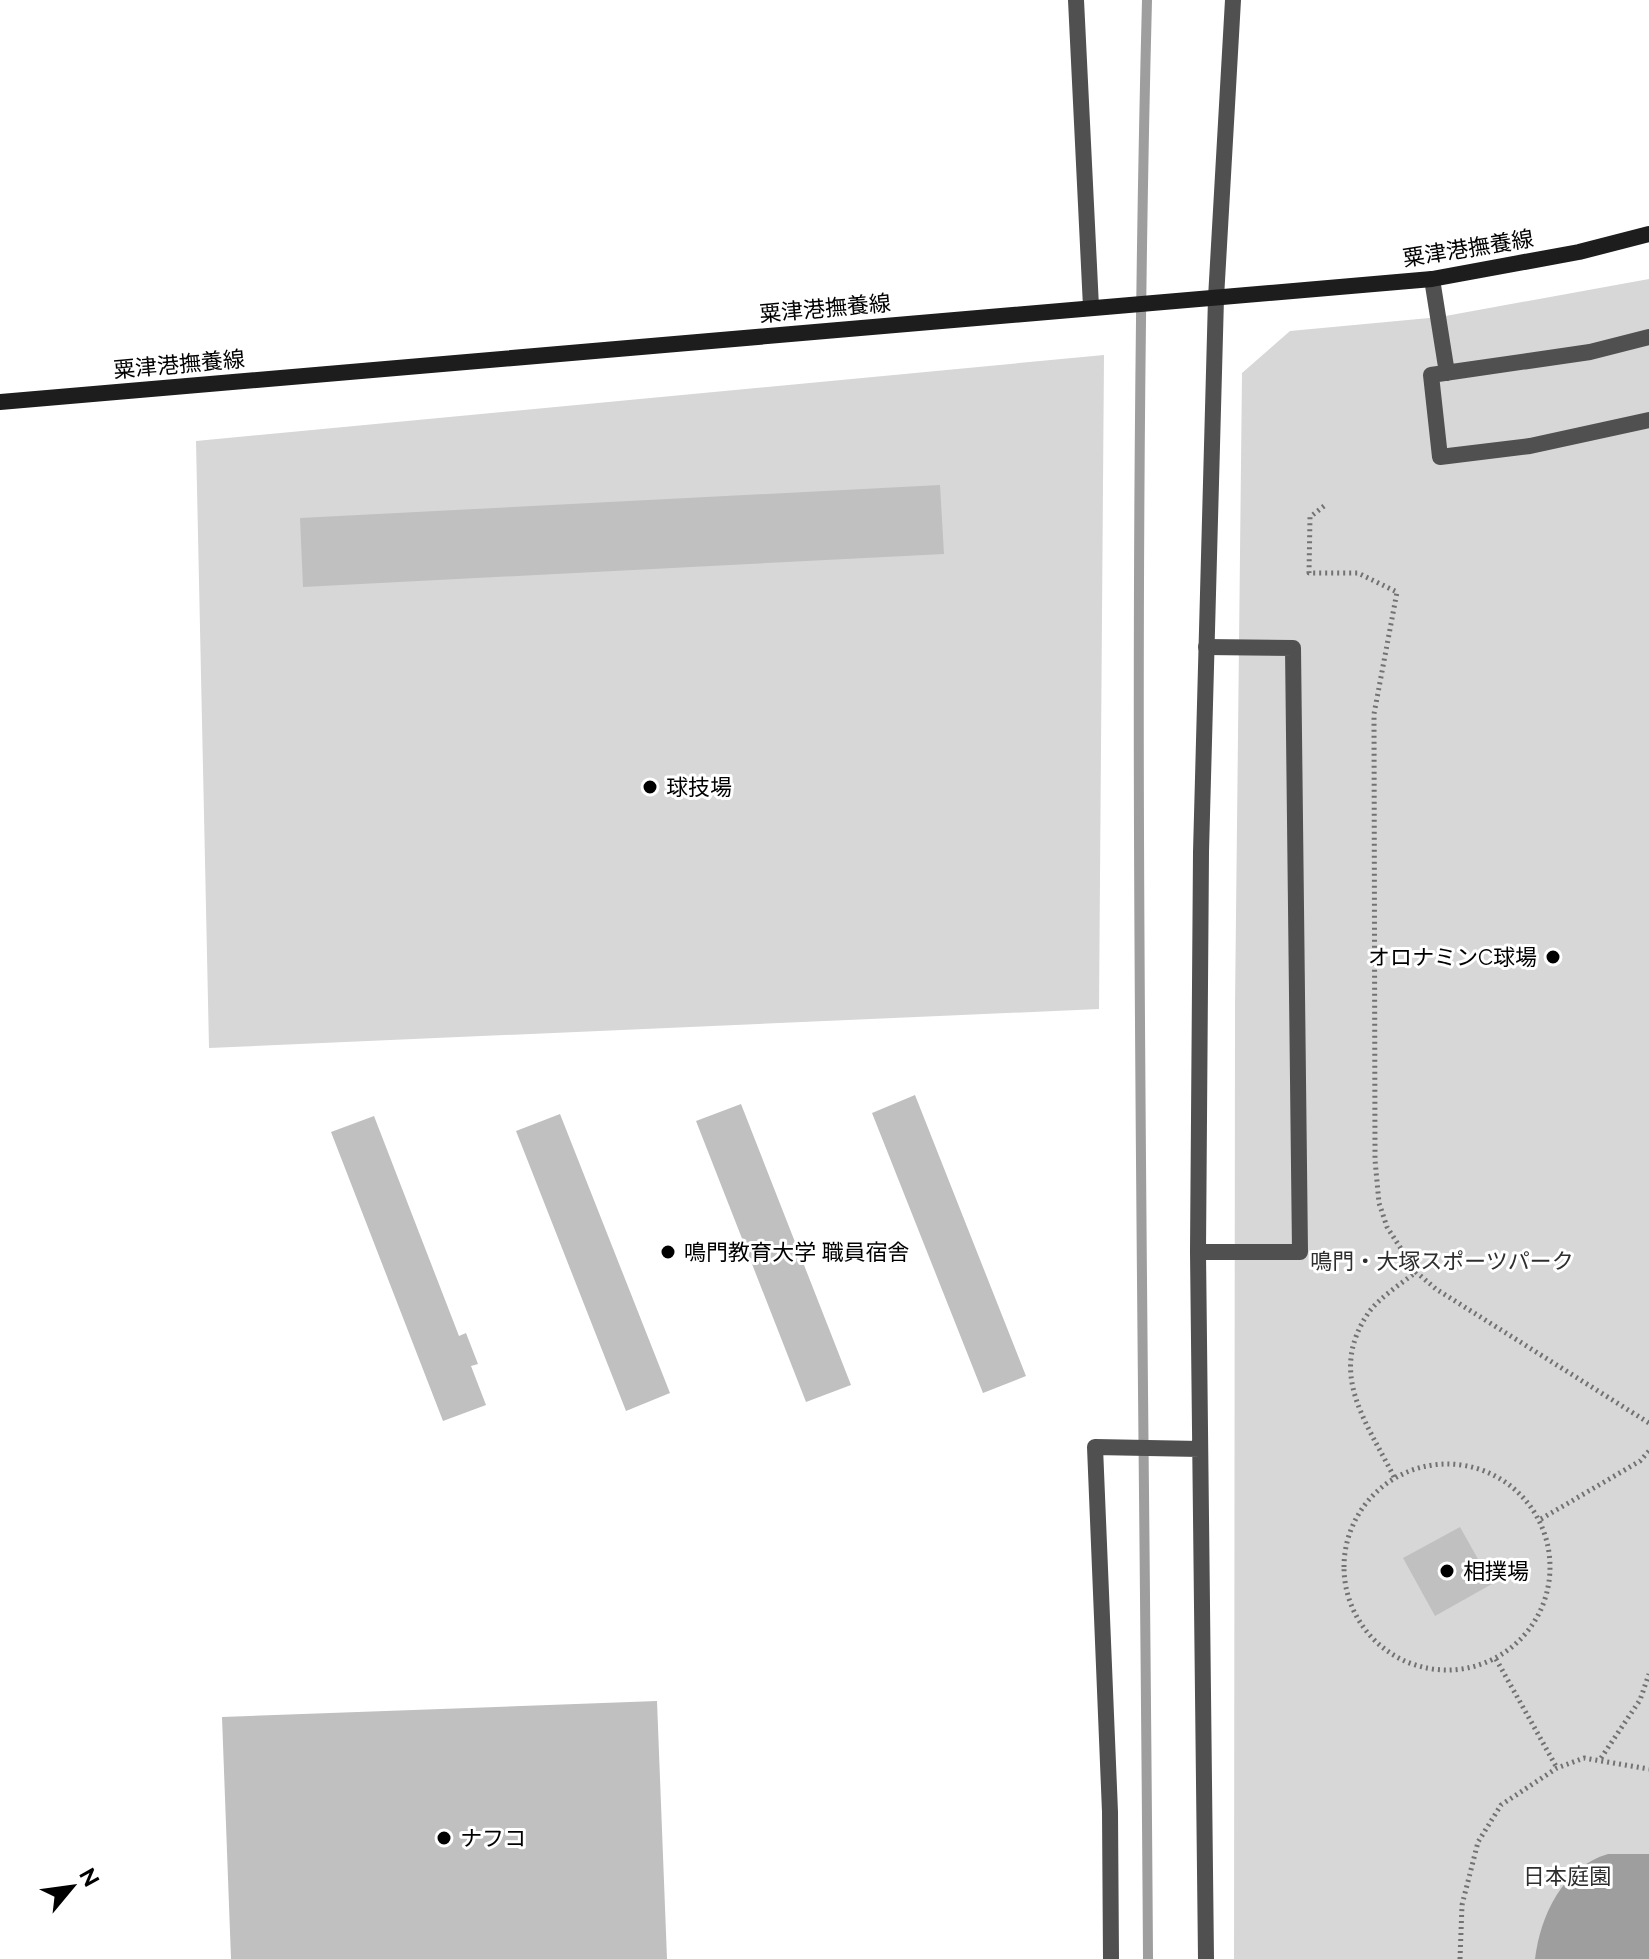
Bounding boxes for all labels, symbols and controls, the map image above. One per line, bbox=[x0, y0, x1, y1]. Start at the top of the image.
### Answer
street label: 粟津港撫養線 bbox=[1401, 225, 1535, 271]
street label: 粟津港撫養線 bbox=[758, 289, 892, 327]
street label: 粟津港撫養線 bbox=[112, 345, 246, 383]
place label: 球技場 bbox=[666, 774, 732, 800]
marker: 球技場 bbox=[641, 778, 659, 796]
place label: オロナミンC球場 bbox=[1368, 944, 1537, 970]
marker: オロナミンC球場 bbox=[1544, 948, 1562, 966]
place label: 鳴門教育大学 職員宿舎 bbox=[684, 1239, 910, 1265]
marker: 鳴門教育大学 職員宿舎 bbox=[659, 1243, 677, 1261]
park label: 鳴門・大塚スポーツパーク bbox=[1310, 1248, 1574, 1274]
place label: 相撲場 bbox=[1463, 1558, 1529, 1584]
marker: 相撲場 bbox=[1438, 1562, 1456, 1580]
place label: ナフコ bbox=[460, 1825, 526, 1851]
marker: ナフコ bbox=[435, 1829, 453, 1847]
north arrow bbox=[32, 1847, 112, 1927]
park label: 日本庭園 bbox=[1523, 1863, 1611, 1889]
text: N bbox=[74, 1864, 105, 1891]

